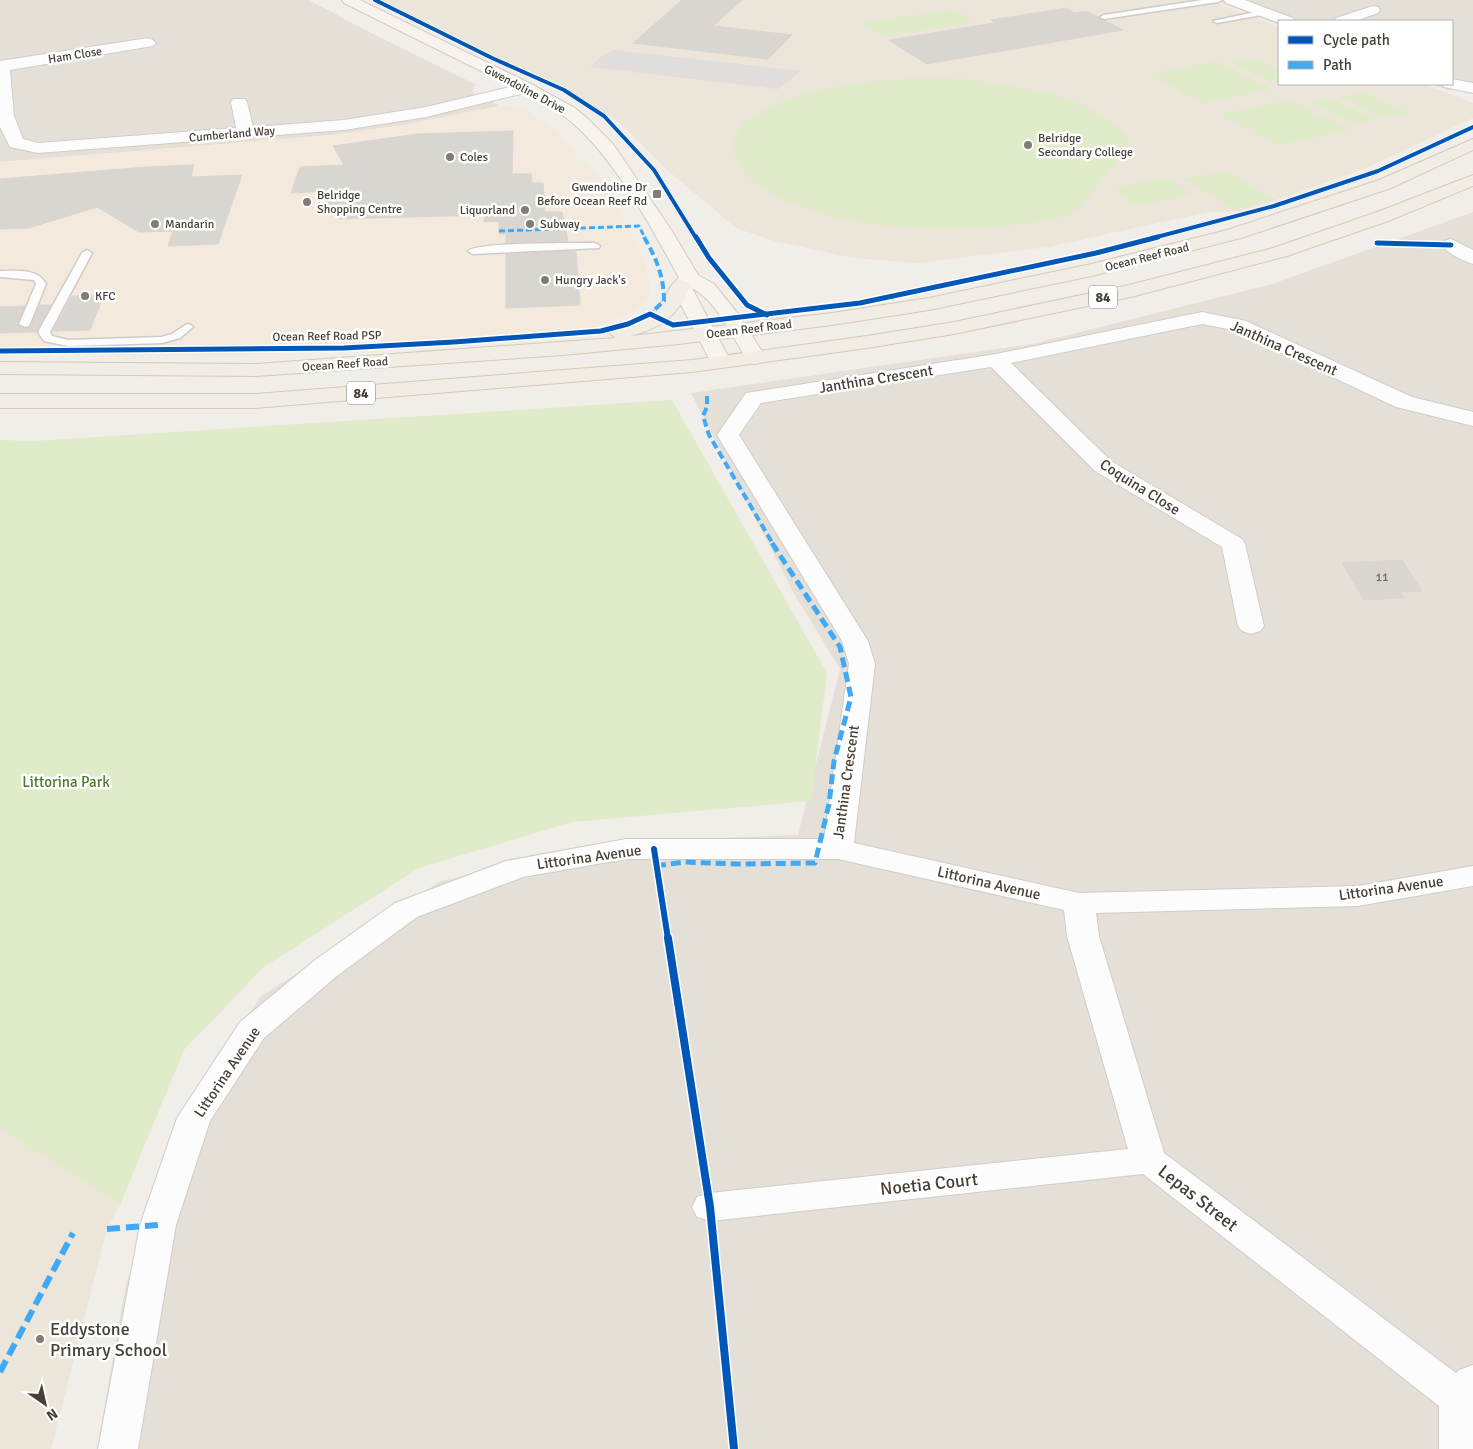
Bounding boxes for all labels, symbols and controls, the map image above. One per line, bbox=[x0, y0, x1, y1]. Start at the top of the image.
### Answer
legend bbox=[1278, 20, 1453, 85]
text: Cycle path bbox=[1323, 31, 1390, 49]
street label: Ham Close bbox=[47, 44, 103, 67]
text: Path bbox=[1323, 56, 1352, 74]
street label: Gwendoline Drive bbox=[481, 62, 568, 117]
street label: Cumberland Way bbox=[188, 123, 276, 146]
place label: Belridge Secondary College bbox=[1038, 131, 1133, 160]
marker: Belridge Secondary College bbox=[1022, 139, 1034, 151]
place label: Coles bbox=[460, 150, 488, 165]
marker: Coles bbox=[444, 151, 456, 163]
place label: Gwendoline Dr Before Ocean Reef Rd bbox=[537, 180, 648, 209]
place label: Belridge Shopping Centre bbox=[317, 188, 402, 217]
marker: Gwendoline Dr Before Ocean Reef Rd bbox=[651, 188, 663, 200]
marker: Belridge Shopping Centre bbox=[301, 196, 313, 208]
place label: Liquorland bbox=[460, 203, 515, 218]
marker: Liquorland bbox=[519, 204, 531, 216]
place label: Mandarin bbox=[165, 217, 214, 232]
place label: Subway bbox=[540, 217, 580, 232]
marker: Mandarin bbox=[149, 218, 161, 230]
marker: Subway bbox=[524, 218, 536, 230]
street label: Ocean Reef Road bbox=[1104, 240, 1191, 275]
place label: Hungry Jack's bbox=[555, 273, 626, 288]
marker: Hungry Jack's bbox=[539, 274, 551, 286]
road number: 84 bbox=[1089, 286, 1117, 308]
place label: KFC bbox=[95, 289, 116, 304]
marker: KFC bbox=[79, 290, 91, 302]
street label: Janthina Crescent bbox=[1228, 316, 1340, 380]
street label: Ocean Reef Road bbox=[705, 317, 793, 342]
street label: Ocean Reef Road PSP bbox=[272, 328, 382, 345]
street label: Ocean Reef Road bbox=[302, 354, 389, 375]
street label: Janthina Crescent bbox=[818, 361, 934, 397]
road number: 84 bbox=[347, 382, 375, 404]
street label: Coquina Close bbox=[1097, 455, 1183, 519]
house number: 11 bbox=[1376, 570, 1388, 585]
street label: Janthina Crescent bbox=[829, 724, 863, 840]
park label: Littorina Park bbox=[22, 773, 110, 791]
street label: Littorina Avenue bbox=[535, 841, 643, 873]
street label: Littorina Avenue bbox=[936, 862, 1042, 904]
street label: Littorina Avenue bbox=[1337, 872, 1445, 904]
street label: Littorina Avenue bbox=[190, 1023, 264, 1121]
street label: Lepas Street bbox=[1154, 1160, 1242, 1236]
street label: Noetia Court bbox=[879, 1168, 979, 1200]
place label: Eddystone Primary School bbox=[50, 1318, 167, 1361]
marker: Eddystone Primary School bbox=[34, 1333, 46, 1345]
north arrow bbox=[20, 1379, 70, 1429]
text: N bbox=[43, 1405, 61, 1424]

